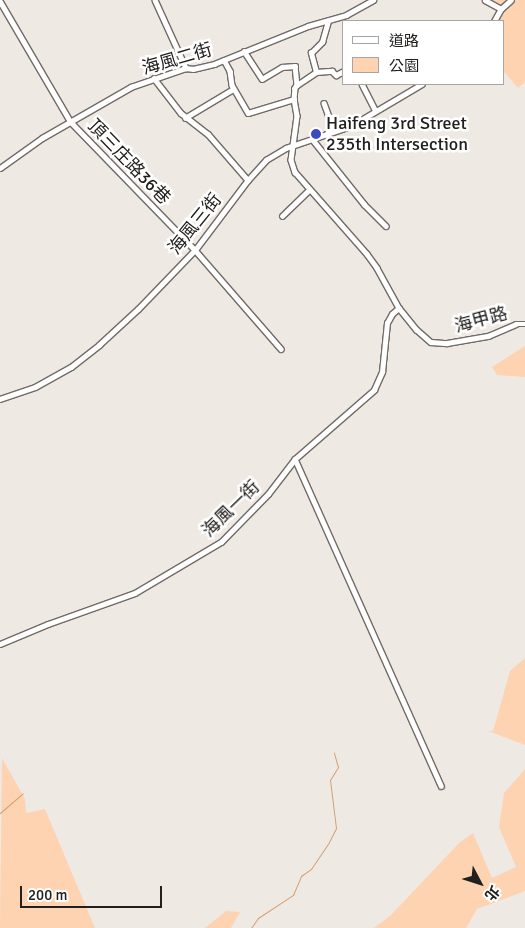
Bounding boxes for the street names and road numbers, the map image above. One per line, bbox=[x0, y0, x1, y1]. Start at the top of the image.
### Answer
street label: 海風二街 bbox=[139, 39, 215, 79]
street label: 頂三庄路36巷 bbox=[83, 115, 175, 209]
street label: 海風三街 bbox=[164, 189, 226, 259]
street label: 海甲路 bbox=[452, 303, 510, 337]
street label: 海風一街 bbox=[198, 476, 264, 542]

